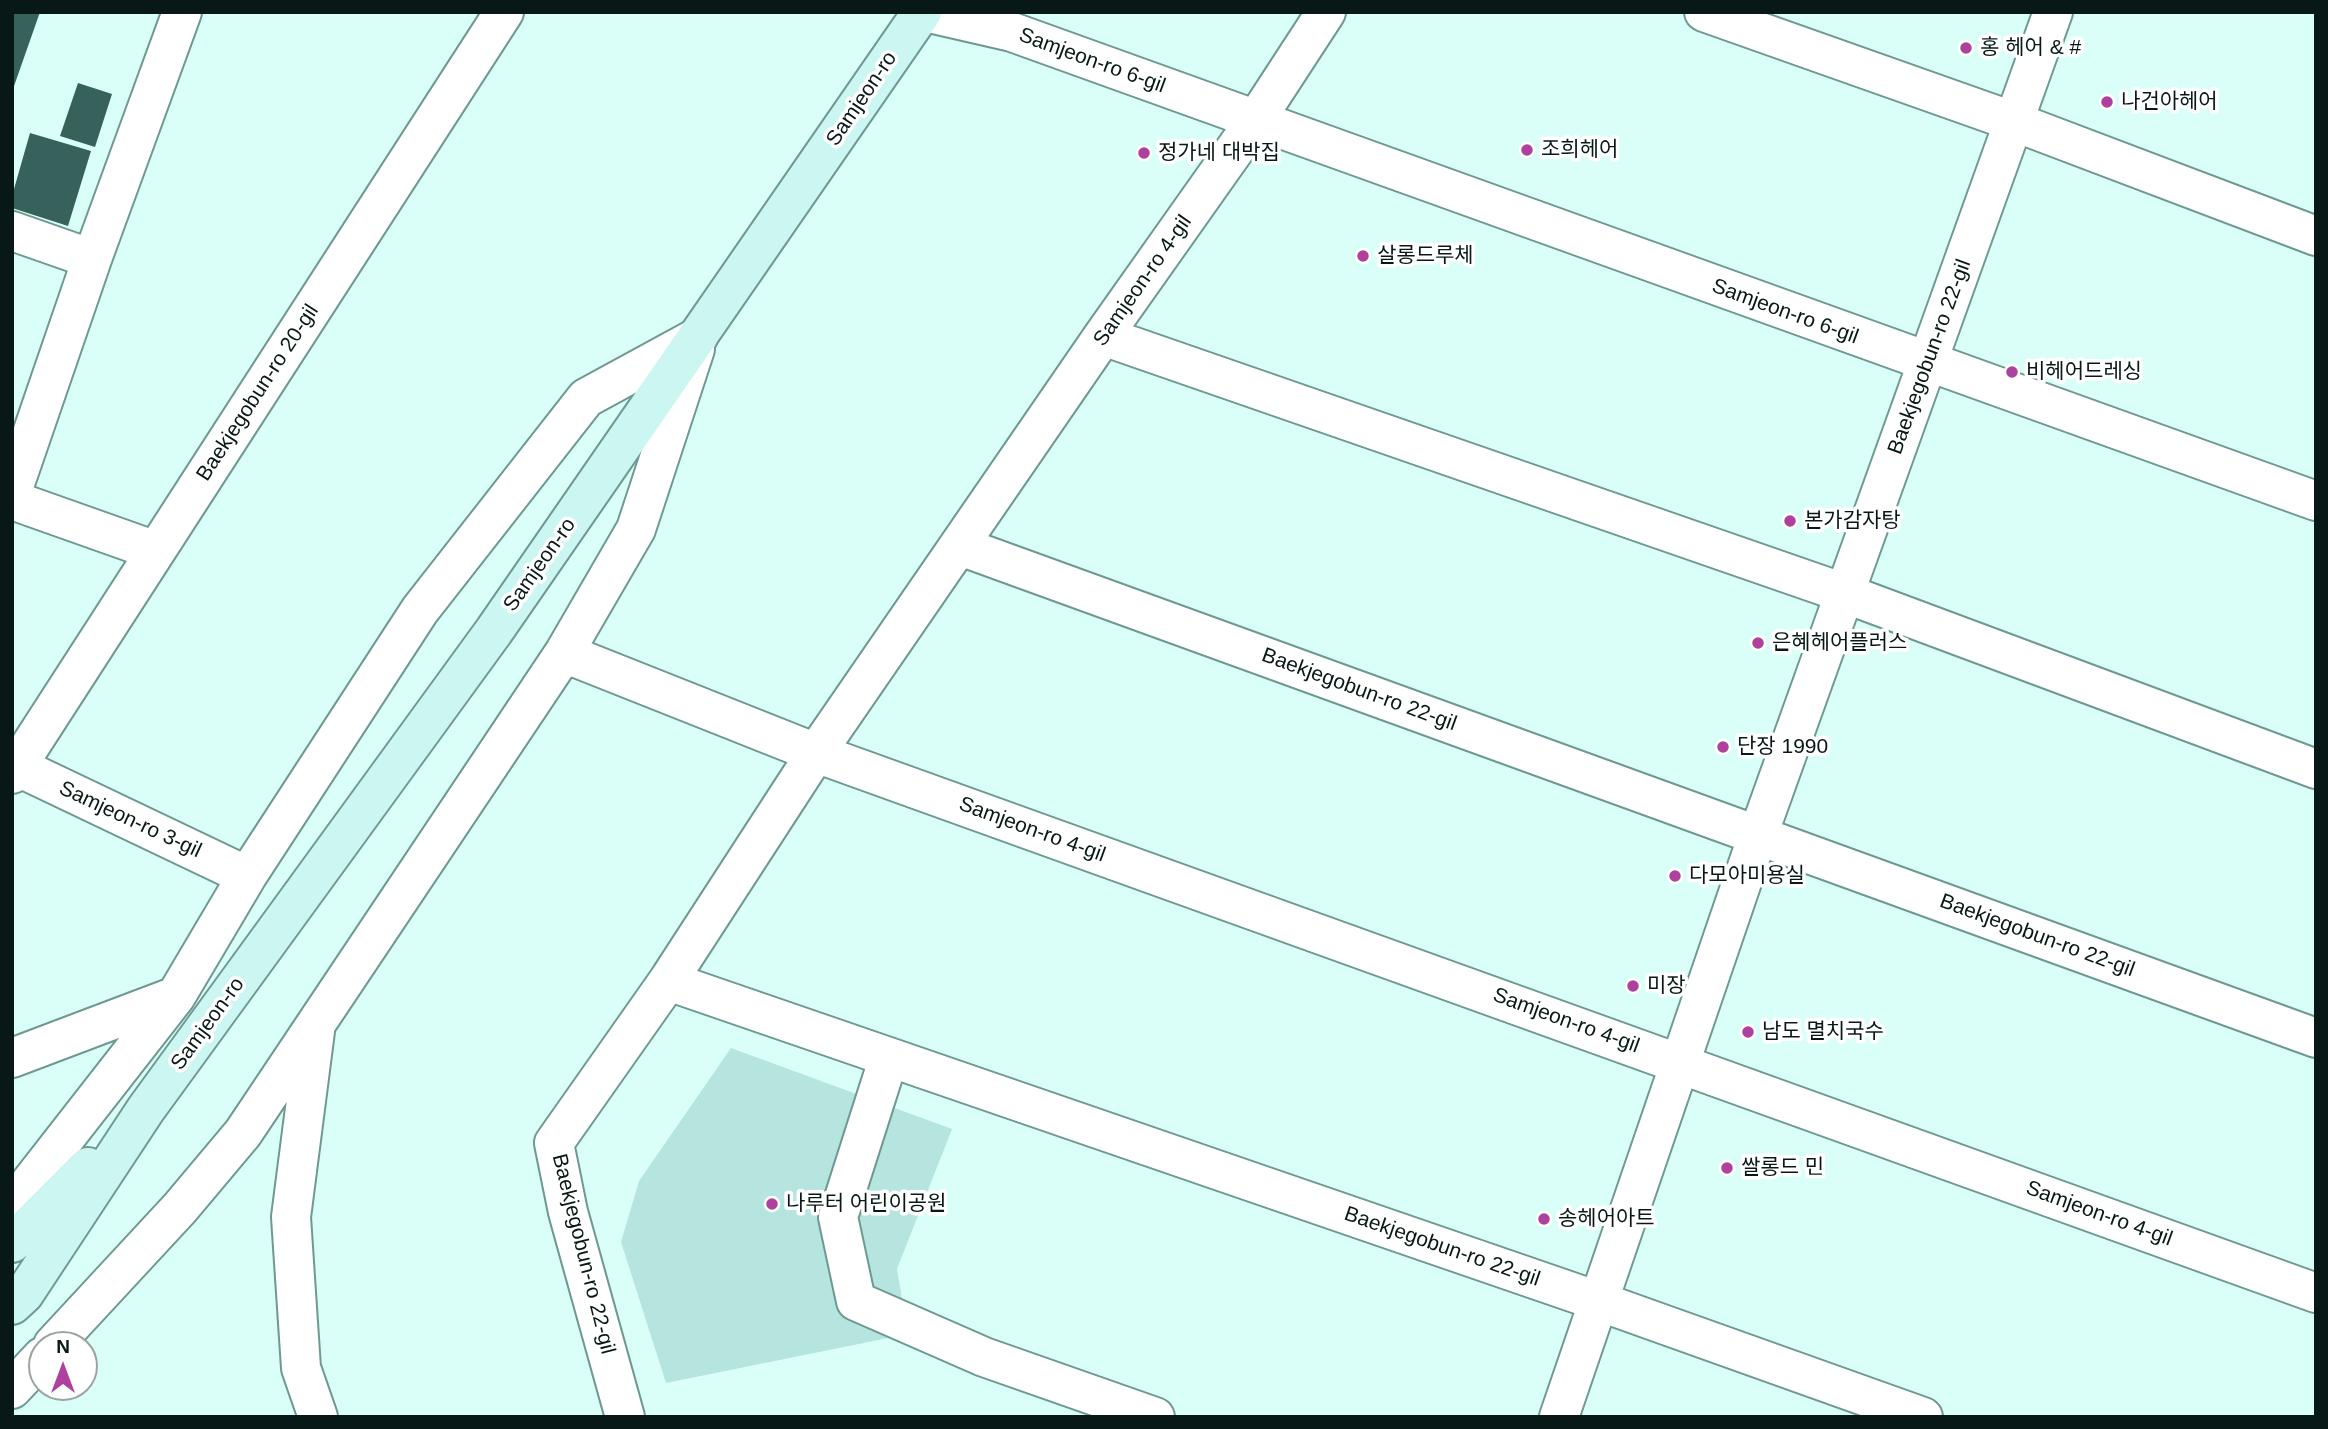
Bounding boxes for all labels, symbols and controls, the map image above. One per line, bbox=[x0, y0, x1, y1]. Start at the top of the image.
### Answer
street label: Samjeon-ro 6-gil bbox=[1015, 23, 1169, 99]
place label: 홍 헤어 & # bbox=[1980, 35, 2081, 61]
marker: 홍 헤어 & # bbox=[1958, 40, 1974, 56]
street label: Samjeon-ro bbox=[821, 47, 903, 151]
place label: 나건아헤어 bbox=[2121, 89, 2218, 115]
marker: 나건아헤어 bbox=[2099, 94, 2115, 110]
place label: 조희헤어 bbox=[1541, 137, 1618, 163]
place label: 정가네 대박집 bbox=[1158, 140, 1280, 166]
marker: 조희헤어 bbox=[1519, 142, 1535, 158]
marker: 정가네 대박집 bbox=[1136, 145, 1152, 161]
street label: Samjeon-ro 4-gil bbox=[1088, 211, 1198, 351]
place label: 살롱드루체 bbox=[1377, 243, 1474, 269]
marker: 살롱드루체 bbox=[1355, 248, 1371, 264]
street label: Baekjegobun-ro 22-gil bbox=[1883, 256, 1977, 458]
street label: Samjeon-ro 6-gil bbox=[1708, 274, 1862, 350]
street label: Baekjegobun-ro 20-gil bbox=[191, 300, 325, 486]
place label: 비헤어드레싱 bbox=[2026, 359, 2142, 385]
marker: 비헤어드레싱 bbox=[2004, 364, 2020, 380]
place label: 본가감자탕 bbox=[1804, 508, 1901, 534]
street label: Samjeon-ro bbox=[499, 513, 581, 617]
marker: 본가감자탕 bbox=[1782, 513, 1798, 529]
place label: 은혜헤어플러스 bbox=[1772, 630, 1907, 656]
marker: 은혜헤어플러스 bbox=[1750, 635, 1766, 651]
street label: Baekjegobun-ro 22-gil bbox=[1258, 643, 1460, 737]
place label: 단장 1990 bbox=[1737, 734, 1828, 760]
marker: 단장 1990 bbox=[1715, 739, 1731, 755]
street label: Samjeon-ro 3-gil bbox=[55, 776, 205, 864]
street label: Samjeon-ro 4-gil bbox=[955, 792, 1109, 868]
place label: 다모아미용실 bbox=[1689, 863, 1805, 889]
marker: 다모아미용실 bbox=[1667, 868, 1683, 884]
street label: Baekjegobun-ro 22-gil bbox=[1936, 889, 2138, 983]
street label: Samjeon-ro bbox=[166, 973, 250, 1075]
place label: 미장 bbox=[1647, 973, 1686, 999]
marker: 미장 bbox=[1625, 978, 1641, 994]
street label: Samjeon-ro 4-gil bbox=[1489, 983, 1643, 1059]
place label: 남도 멸치국수 bbox=[1762, 1019, 1884, 1045]
marker: 남도 멸치국수 bbox=[1740, 1024, 1756, 1040]
street label: Baekjegobun-ro 22-gil bbox=[546, 1151, 620, 1357]
place label: 쌀롱드 민 bbox=[1741, 1155, 1824, 1181]
marker: 쌀롱드 민 bbox=[1719, 1160, 1735, 1176]
street label: Samjeon-ro 4-gil bbox=[2022, 1176, 2176, 1252]
place label: 나루터 어린이공원 bbox=[786, 1191, 946, 1217]
marker: 나루터 어린이공원 bbox=[764, 1196, 780, 1212]
street label: Baekjegobun-ro 22-gil bbox=[1341, 1202, 1543, 1292]
place label: 송헤어아트 bbox=[1558, 1206, 1655, 1232]
marker: 송헤어아트 bbox=[1536, 1211, 1552, 1227]
north arrow bbox=[28, 1331, 98, 1401]
text: N bbox=[56, 1336, 70, 1357]

